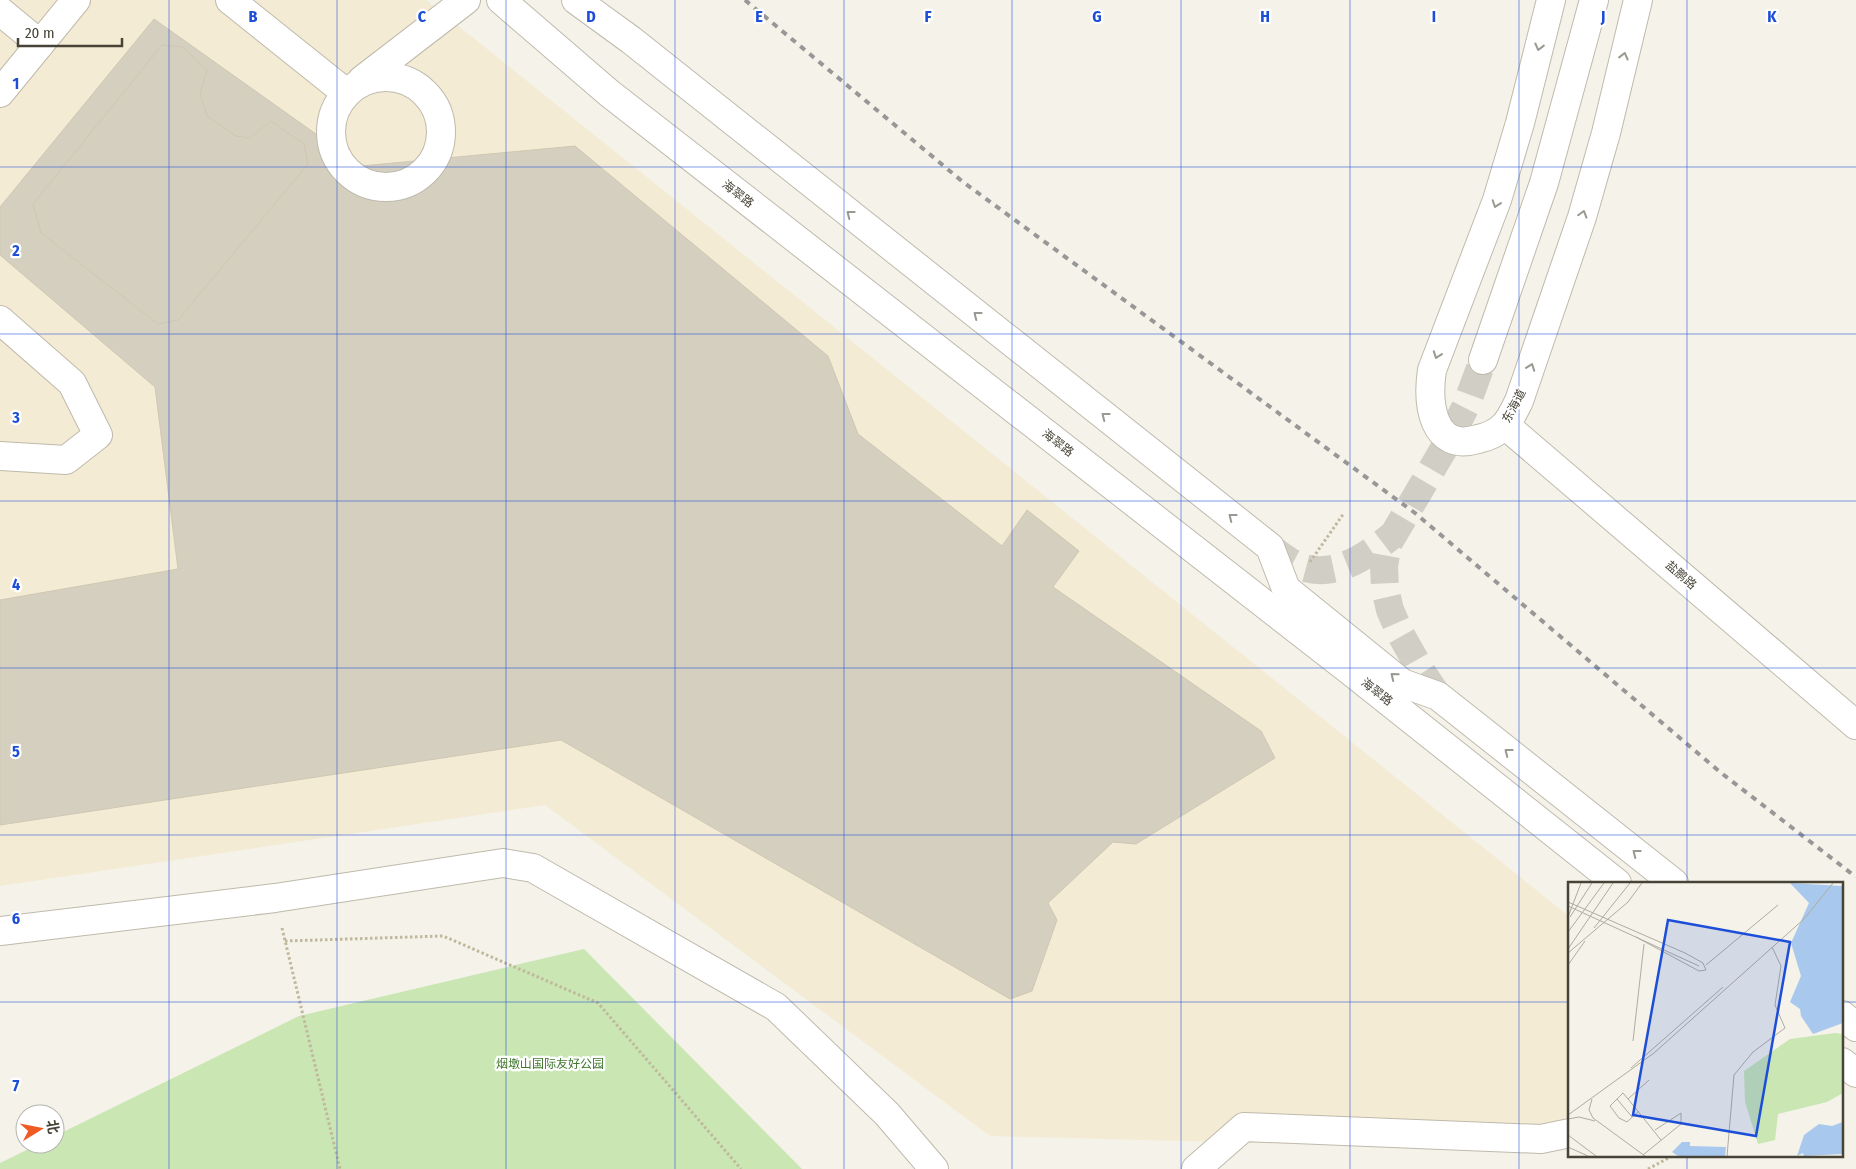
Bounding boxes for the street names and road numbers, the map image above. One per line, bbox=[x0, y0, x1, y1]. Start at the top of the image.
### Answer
street label: 海翠路 bbox=[720, 177, 756, 211]
street label: 东海道 bbox=[1499, 387, 1529, 425]
street label: 海翠路 bbox=[1040, 426, 1076, 460]
street label: 盐鹏路 bbox=[1663, 558, 1699, 592]
street label: 海翠路 bbox=[1359, 675, 1395, 709]

